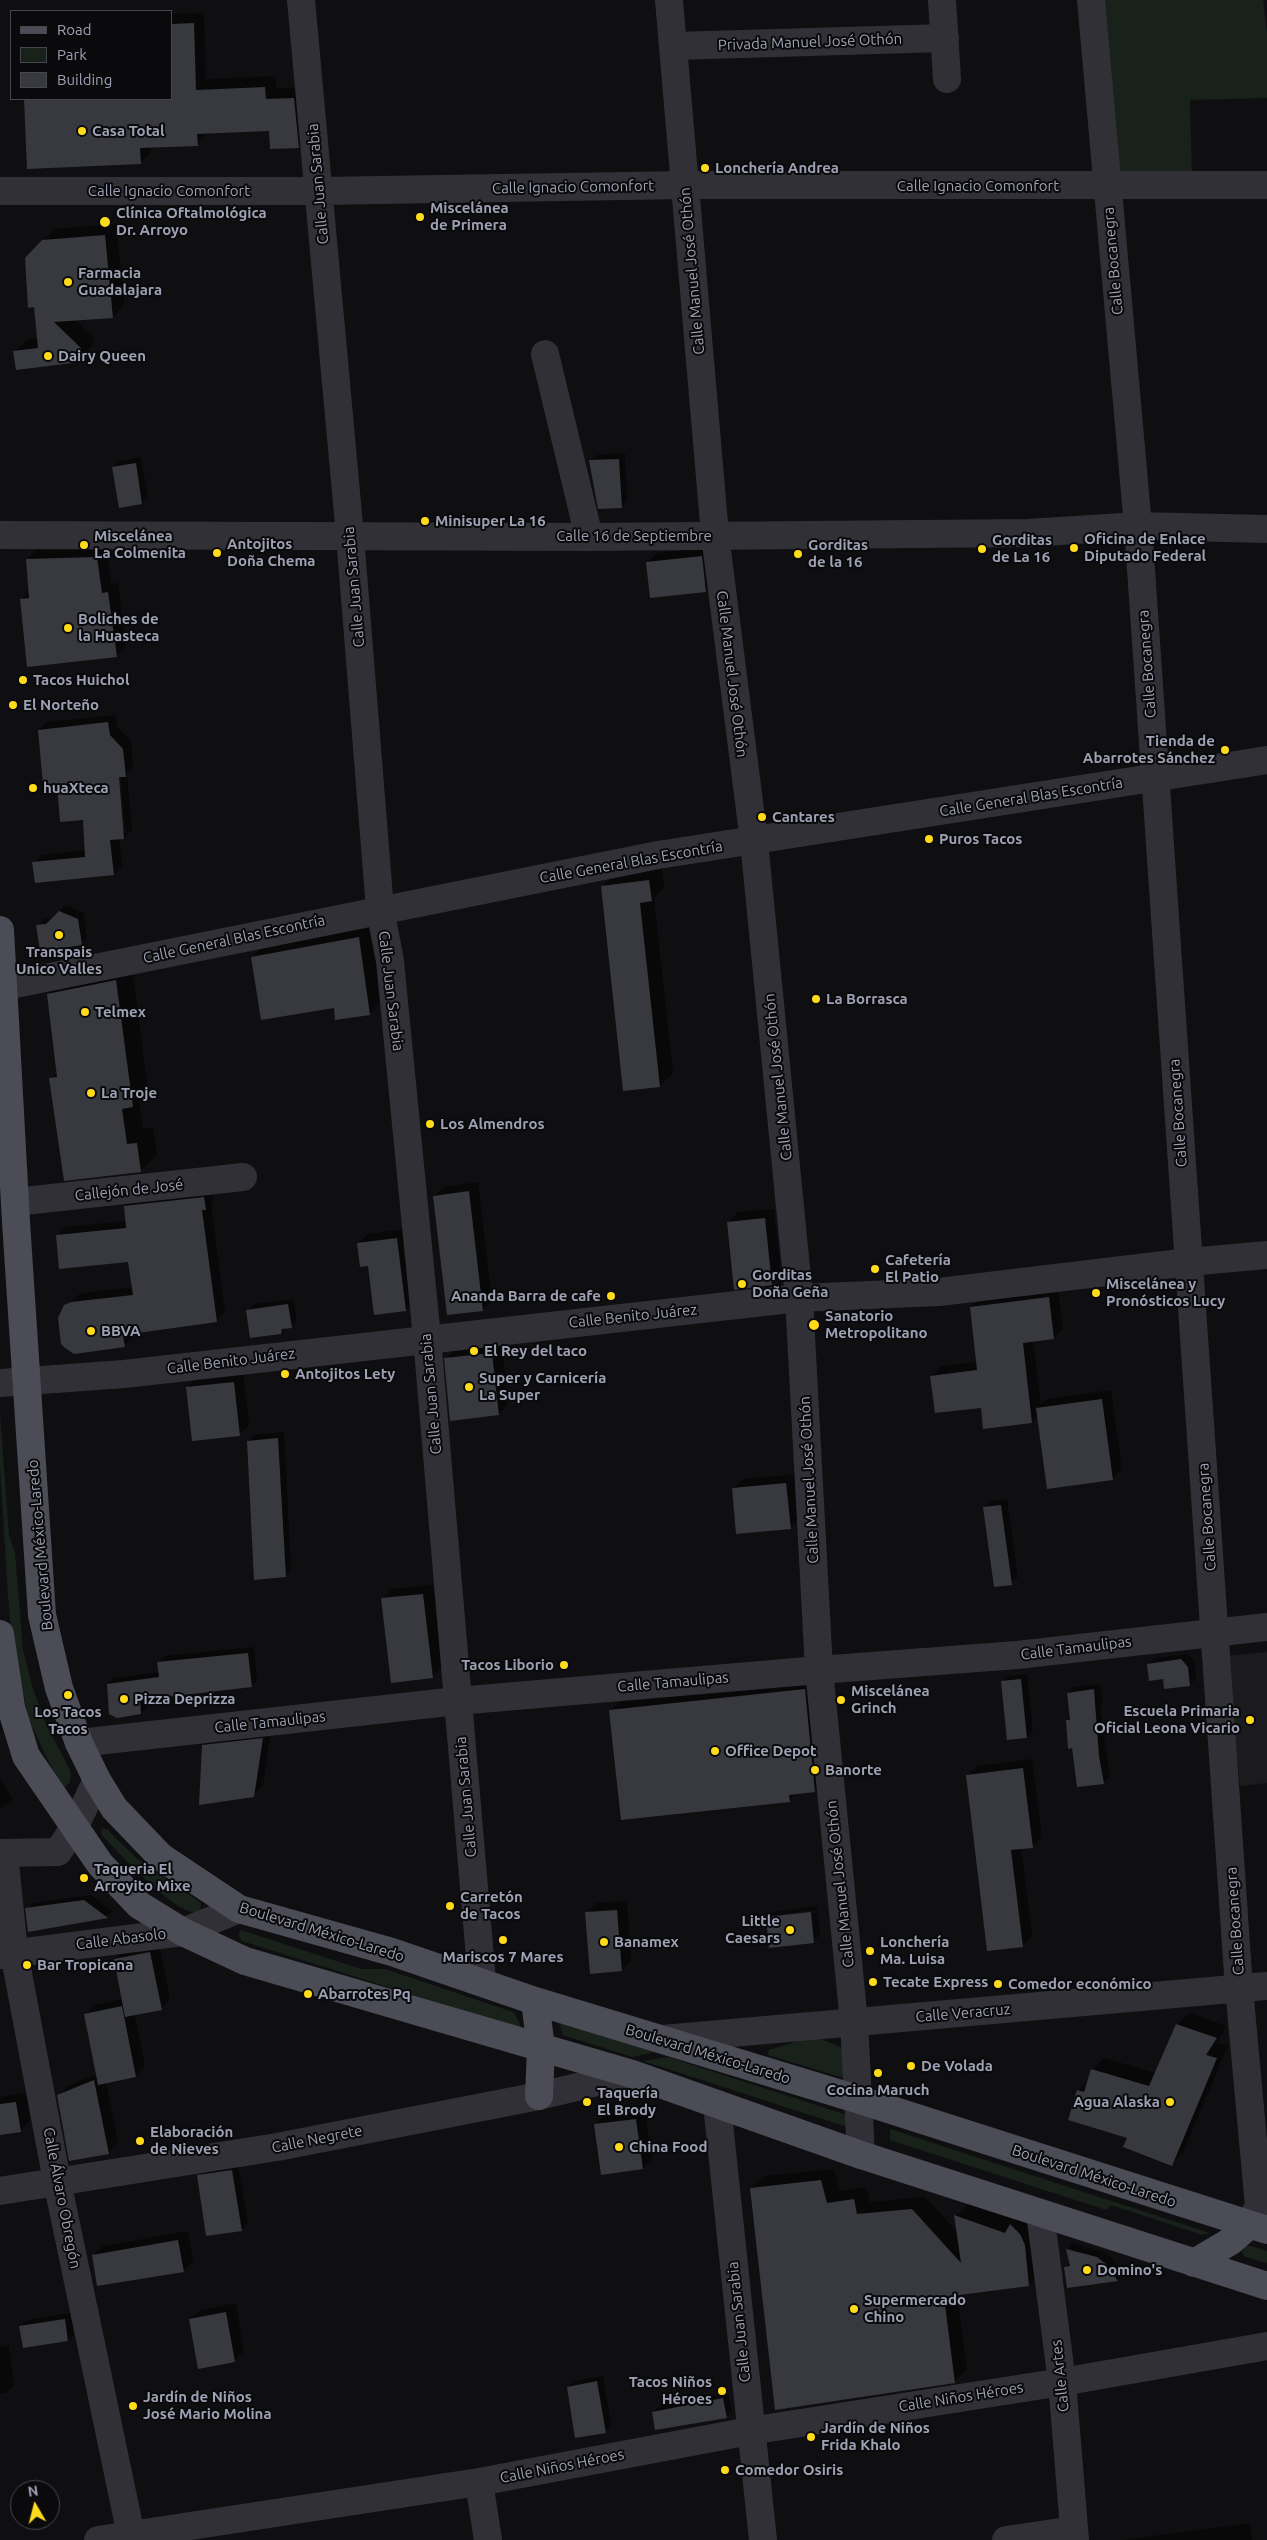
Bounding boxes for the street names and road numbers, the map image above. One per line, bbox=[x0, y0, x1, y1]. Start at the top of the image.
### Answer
street label: Privada Manuel José Othón bbox=[717, 30, 903, 54]
street label: Calle Juan Sarabia bbox=[304, 123, 332, 245]
street label: Calle Ignacio Comonfort bbox=[492, 177, 654, 197]
street label: Calle Ignacio Comonfort bbox=[897, 177, 1059, 195]
street label: Calle Ignacio Comonfort bbox=[88, 182, 250, 200]
street label: Calle Manuel José Othón bbox=[676, 187, 708, 355]
street label: Calle Bocanegra bbox=[1099, 206, 1127, 316]
street label: Calle Juan Sarabia bbox=[340, 526, 368, 648]
street label: Calle 16 de Septiembre bbox=[556, 527, 712, 545]
street label: Calle Manuel José Othón bbox=[713, 590, 751, 758]
street label: Calle Bocanegra bbox=[1134, 609, 1160, 719]
street label: Calle General Blas Escontría bbox=[938, 774, 1124, 820]
street label: Calle General Blas Escontría bbox=[538, 837, 724, 887]
street label: Calle General Blas Escontría bbox=[141, 911, 327, 967]
street label: Calle Juan Sarabia bbox=[375, 930, 407, 1052]
street label: Calle Manuel José Othón bbox=[760, 993, 796, 1161]
street label: Calle Bocanegra bbox=[1165, 1058, 1191, 1168]
street label: Callejón de José bbox=[74, 1175, 184, 1205]
street label: Calle Benito Juárez bbox=[568, 1300, 698, 1332]
street label: Calle Juan Sarabia bbox=[417, 1333, 445, 1455]
street label: Calle Benito Juárez bbox=[166, 1344, 296, 1378]
street label: Calle Manuel José Othón bbox=[796, 1396, 822, 1564]
street label: Boulevard México-Laredo bbox=[24, 1459, 56, 1631]
street label: Calle Bocanegra bbox=[1194, 1462, 1220, 1572]
street label: Calle Tamaulipas bbox=[1019, 1632, 1133, 1664]
street label: Calle Tamaulipas bbox=[617, 1668, 729, 1696]
street label: Calle Tamaulipas bbox=[213, 1707, 327, 1737]
street label: Calle Juan Sarabia bbox=[452, 1736, 480, 1858]
street label: Calle Manuel José Othón bbox=[822, 1800, 858, 1968]
street label: Calle Bocanegra bbox=[1222, 1866, 1248, 1976]
street label: Boulevard México-Laredo bbox=[237, 1898, 407, 1966]
street label: Calle Abasolo bbox=[75, 1925, 167, 1953]
street label: Calle Veracruz bbox=[915, 2000, 1011, 2026]
street label: Boulevard México-Laredo bbox=[623, 2020, 793, 2088]
street label: Calle Negrete bbox=[270, 2121, 364, 2157]
street label: Calle Álvaro Obregón bbox=[39, 2126, 85, 2270]
street label: Boulevard México-Laredo bbox=[1010, 2141, 1178, 2211]
street label: Calle Juan Sarabia bbox=[724, 2261, 754, 2383]
street label: Calle Artes bbox=[1047, 2339, 1073, 2413]
street label: Calle Niños Héroes bbox=[897, 2378, 1025, 2416]
street label: Calle Niños Héroes bbox=[498, 2445, 626, 2487]

